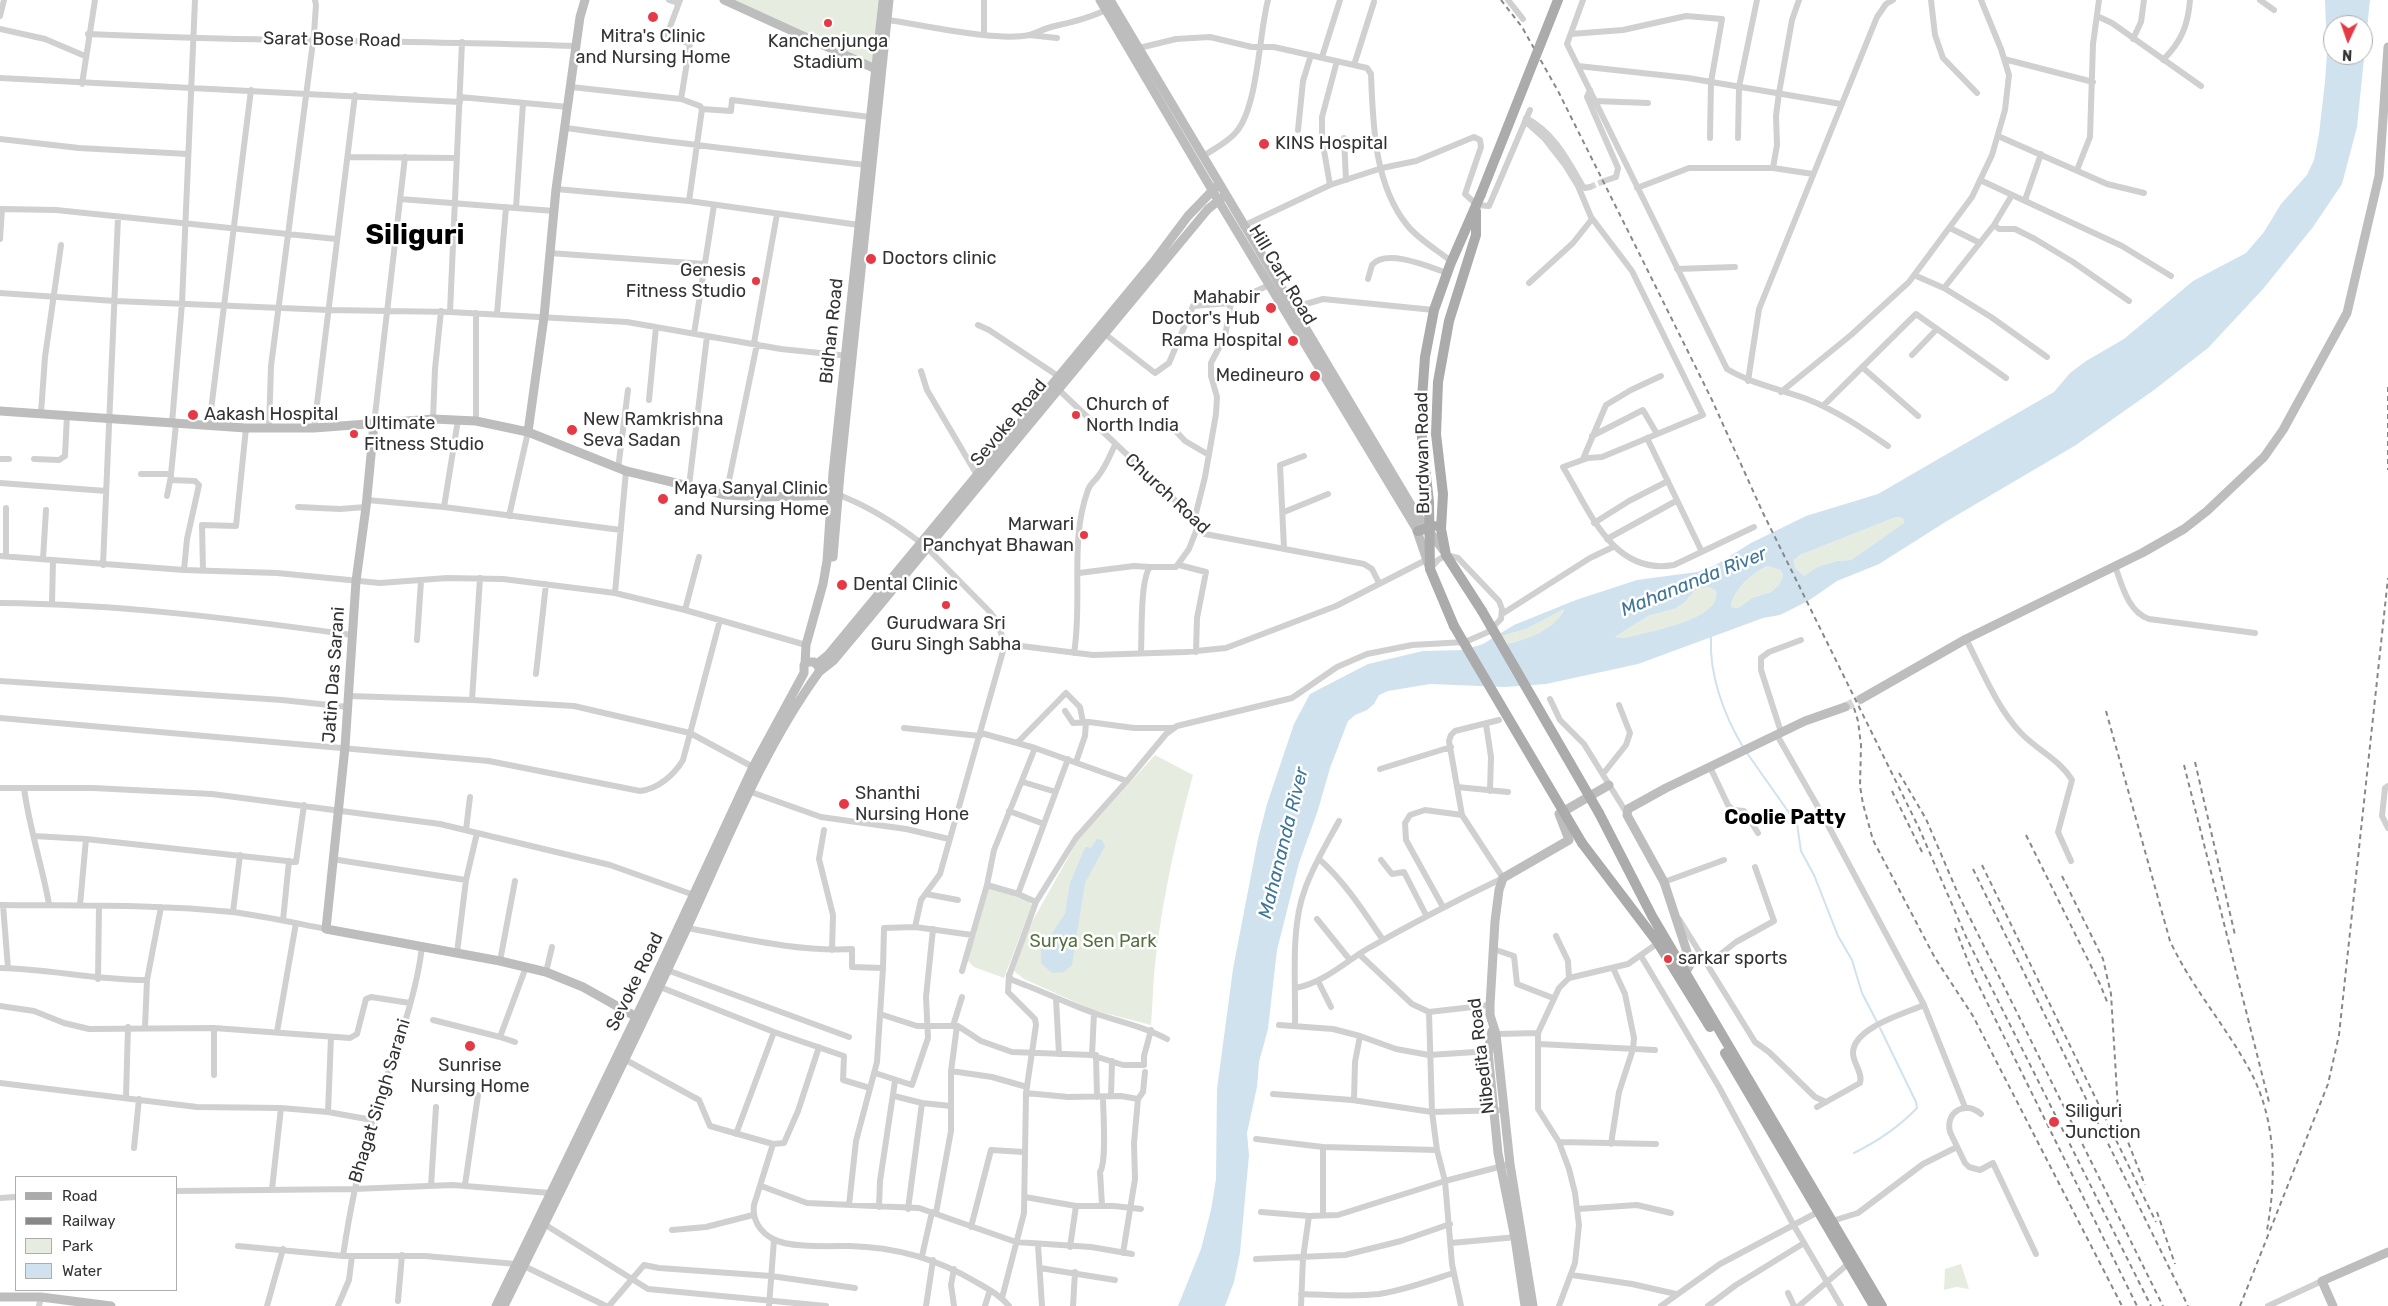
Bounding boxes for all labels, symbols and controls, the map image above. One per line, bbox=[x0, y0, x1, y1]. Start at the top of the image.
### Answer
marker: Mitra's Clinic and Nursing Home bbox=[646, 10, 660, 24]
north arrow bbox=[2323, 15, 2373, 65]
marker: Kanchenjunga Stadium bbox=[822, 17, 834, 29]
place label: Mitra's Clinic and Nursing Home bbox=[575, 26, 731, 68]
street label: Sarat Bose Road bbox=[263, 28, 401, 52]
place label: Kanchenjunga Stadium bbox=[768, 31, 888, 74]
text: N bbox=[2342, 46, 2353, 63]
place label: KINS Hospital bbox=[1275, 133, 1388, 155]
marker: KINS Hospital bbox=[1257, 137, 1271, 151]
district label: Siliguri bbox=[365, 219, 465, 253]
street label: Hill Cart Road bbox=[1244, 221, 1320, 329]
place label: Doctors clinic bbox=[882, 248, 996, 270]
marker: Doctors clinic bbox=[864, 252, 878, 266]
place label: Genesis Fitness Studio bbox=[626, 260, 746, 302]
marker: Genesis Fitness Studio bbox=[750, 275, 762, 287]
street label: Bidhan Road bbox=[816, 277, 848, 385]
place label: Mahabir Doctor's Hub bbox=[1152, 287, 1260, 330]
marker: Mahabir Doctor's Hub bbox=[1264, 301, 1278, 315]
place label: Rama Hospital bbox=[1161, 330, 1282, 352]
marker: Rama Hospital bbox=[1286, 334, 1300, 348]
place label: Medineuro bbox=[1216, 365, 1304, 387]
marker: Medineuro bbox=[1308, 369, 1322, 383]
street label: Sevoke Road bbox=[966, 375, 1052, 471]
street label: Burdwan Road bbox=[1411, 392, 1435, 514]
place label: Church of North India bbox=[1086, 394, 1179, 436]
place label: Aakash Hospital bbox=[204, 404, 338, 426]
marker: Aakash Hospital bbox=[186, 408, 200, 422]
place label: New Ramkrishna Seva Sadan bbox=[583, 409, 723, 452]
marker: Church of North India bbox=[1070, 409, 1082, 421]
place label: Ultimate Fitness Studio bbox=[364, 413, 484, 456]
marker: New Ramkrishna Seva Sadan bbox=[565, 423, 579, 437]
marker: Ultimate Fitness Studio bbox=[348, 428, 360, 440]
street label: Church Road bbox=[1120, 449, 1214, 539]
place label: Maya Sanyal Clinic and Nursing Home bbox=[674, 478, 829, 520]
marker: Maya Sanyal Clinic and Nursing Home bbox=[656, 492, 670, 506]
place label: Marwari Panchyat Bhawan bbox=[922, 514, 1074, 556]
marker: Marwari Panchyat Bhawan bbox=[1078, 529, 1090, 541]
water label: Mahananda River bbox=[1618, 542, 1770, 622]
place label: Dental Clinic bbox=[853, 574, 958, 596]
marker: Dental Clinic bbox=[835, 578, 849, 592]
marker: Gurudwara Sri Guru Singh Sabha bbox=[940, 599, 952, 611]
street label: Jatin Das Sarani bbox=[318, 606, 350, 744]
place label: Gurudwara Sri Guru Singh Sabha bbox=[871, 613, 1021, 656]
water label: Mahananda River bbox=[1254, 765, 1314, 921]
place label: Shanthi Nursing Hone bbox=[855, 783, 969, 826]
marker: Shanthi Nursing Hone bbox=[837, 797, 851, 811]
district label: Coolie Patty bbox=[1724, 806, 1846, 830]
street label: Sevoke Road bbox=[602, 929, 668, 1035]
park label: Surya Sen Park bbox=[1030, 931, 1156, 953]
place label: sarkar sports bbox=[1678, 948, 1788, 970]
marker: sarkar sports bbox=[1662, 953, 1674, 965]
street label: Nibedita Road bbox=[1464, 997, 1500, 1115]
street label: Bhagat Singh Sarani bbox=[345, 1016, 415, 1186]
marker: Sunrise Nursing Home bbox=[463, 1039, 477, 1053]
place label: Sunrise Nursing Home bbox=[410, 1055, 530, 1098]
place label: Siliguri Junction bbox=[2065, 1101, 2141, 1144]
marker: Siliguri Junction bbox=[2047, 1115, 2061, 1129]
legend bbox=[15, 1176, 178, 1291]
text: Road bbox=[62, 1187, 98, 1205]
text: Railway bbox=[62, 1212, 116, 1230]
text: Park bbox=[62, 1237, 93, 1255]
text: Water bbox=[62, 1262, 102, 1280]

